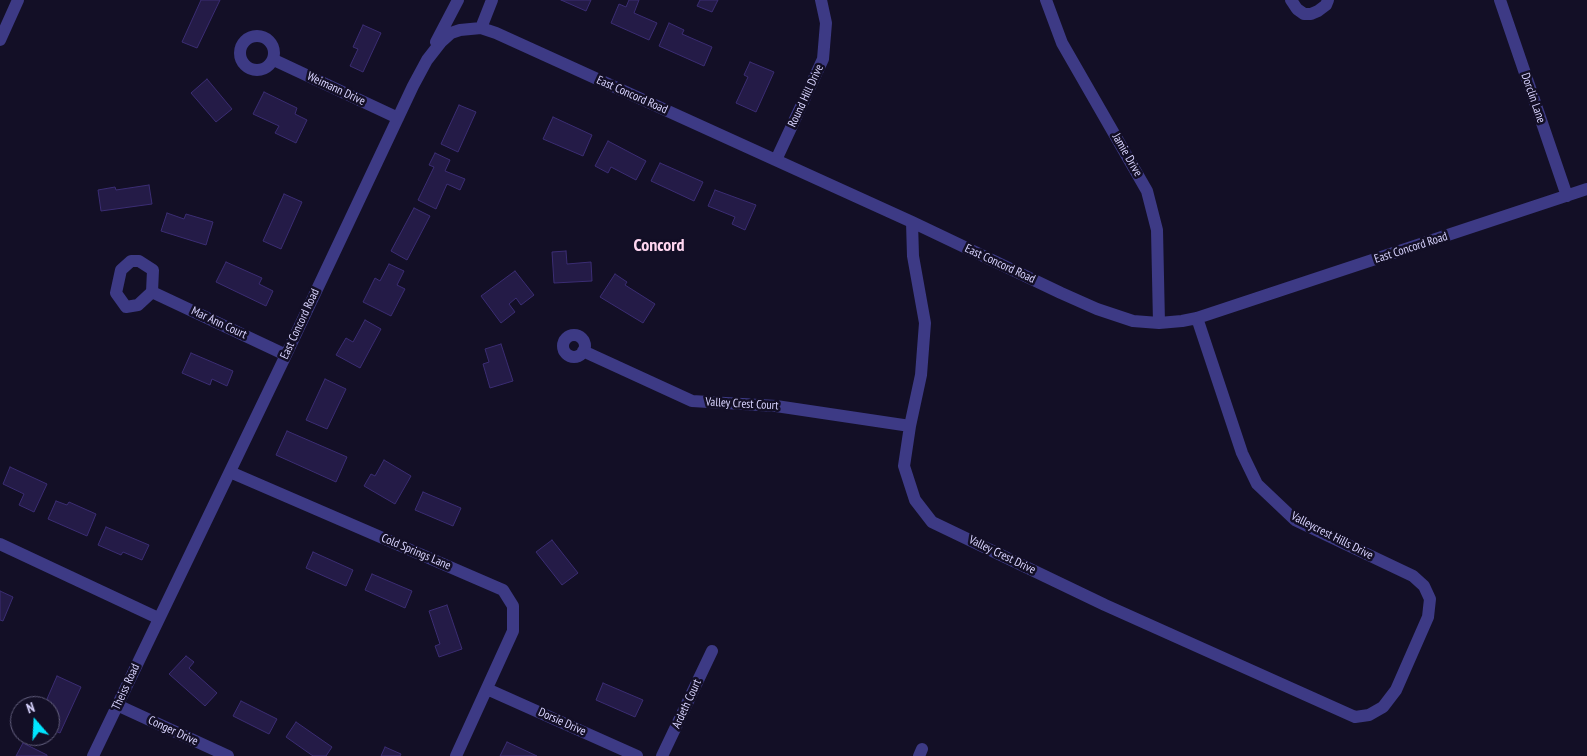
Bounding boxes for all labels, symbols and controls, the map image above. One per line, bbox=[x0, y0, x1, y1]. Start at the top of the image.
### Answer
street label: Round Hill Drive bbox=[785, 62, 827, 130]
street label: Weimann Drive bbox=[305, 69, 367, 109]
street label: Dorclin Lane bbox=[1518, 71, 1548, 125]
street label: East Concord Road bbox=[594, 73, 670, 117]
street label: Jamie Drive bbox=[1109, 131, 1145, 179]
street label: East Concord Road bbox=[1373, 229, 1449, 267]
district label: Concord bbox=[633, 235, 685, 257]
street label: East Concord Road bbox=[962, 241, 1038, 287]
street label: East Concord Road bbox=[277, 286, 323, 362]
street label: Mar Ann Court bbox=[189, 304, 249, 342]
street label: Valley Crest Court bbox=[705, 395, 779, 413]
street label: Valleycrest Hills Drive bbox=[1289, 509, 1375, 563]
street label: Cold Springs Lane bbox=[379, 531, 453, 573]
street label: Valley Crest Drive bbox=[966, 533, 1038, 577]
street label: Theiss Road bbox=[109, 662, 143, 712]
street label: Ardeth Court bbox=[669, 677, 705, 731]
north arrow bbox=[10, 696, 60, 746]
text: N bbox=[24, 698, 37, 718]
street label: Dorsie Drive bbox=[536, 705, 588, 739]
street label: Conger Drive bbox=[146, 713, 200, 749]

